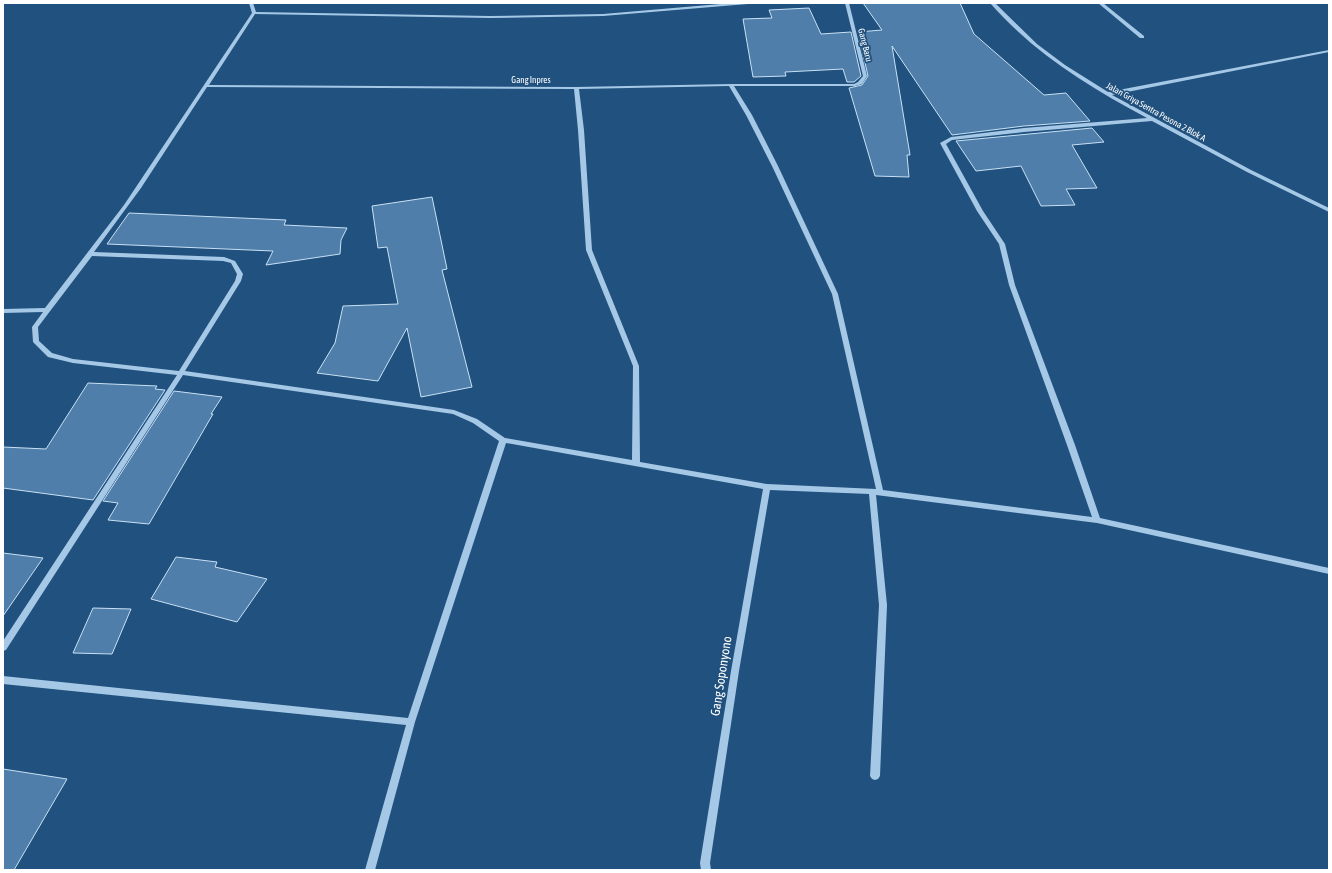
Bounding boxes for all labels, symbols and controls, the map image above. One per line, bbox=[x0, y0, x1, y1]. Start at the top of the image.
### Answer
street label: Gang Baru bbox=[856, 27, 874, 63]
street label: Gang Inpres bbox=[511, 75, 551, 85]
street label: Jalan Griya Sentra Pesona 2 Blok A bbox=[1105, 80, 1208, 144]
street label: Gang Soponyono bbox=[707, 635, 735, 717]

